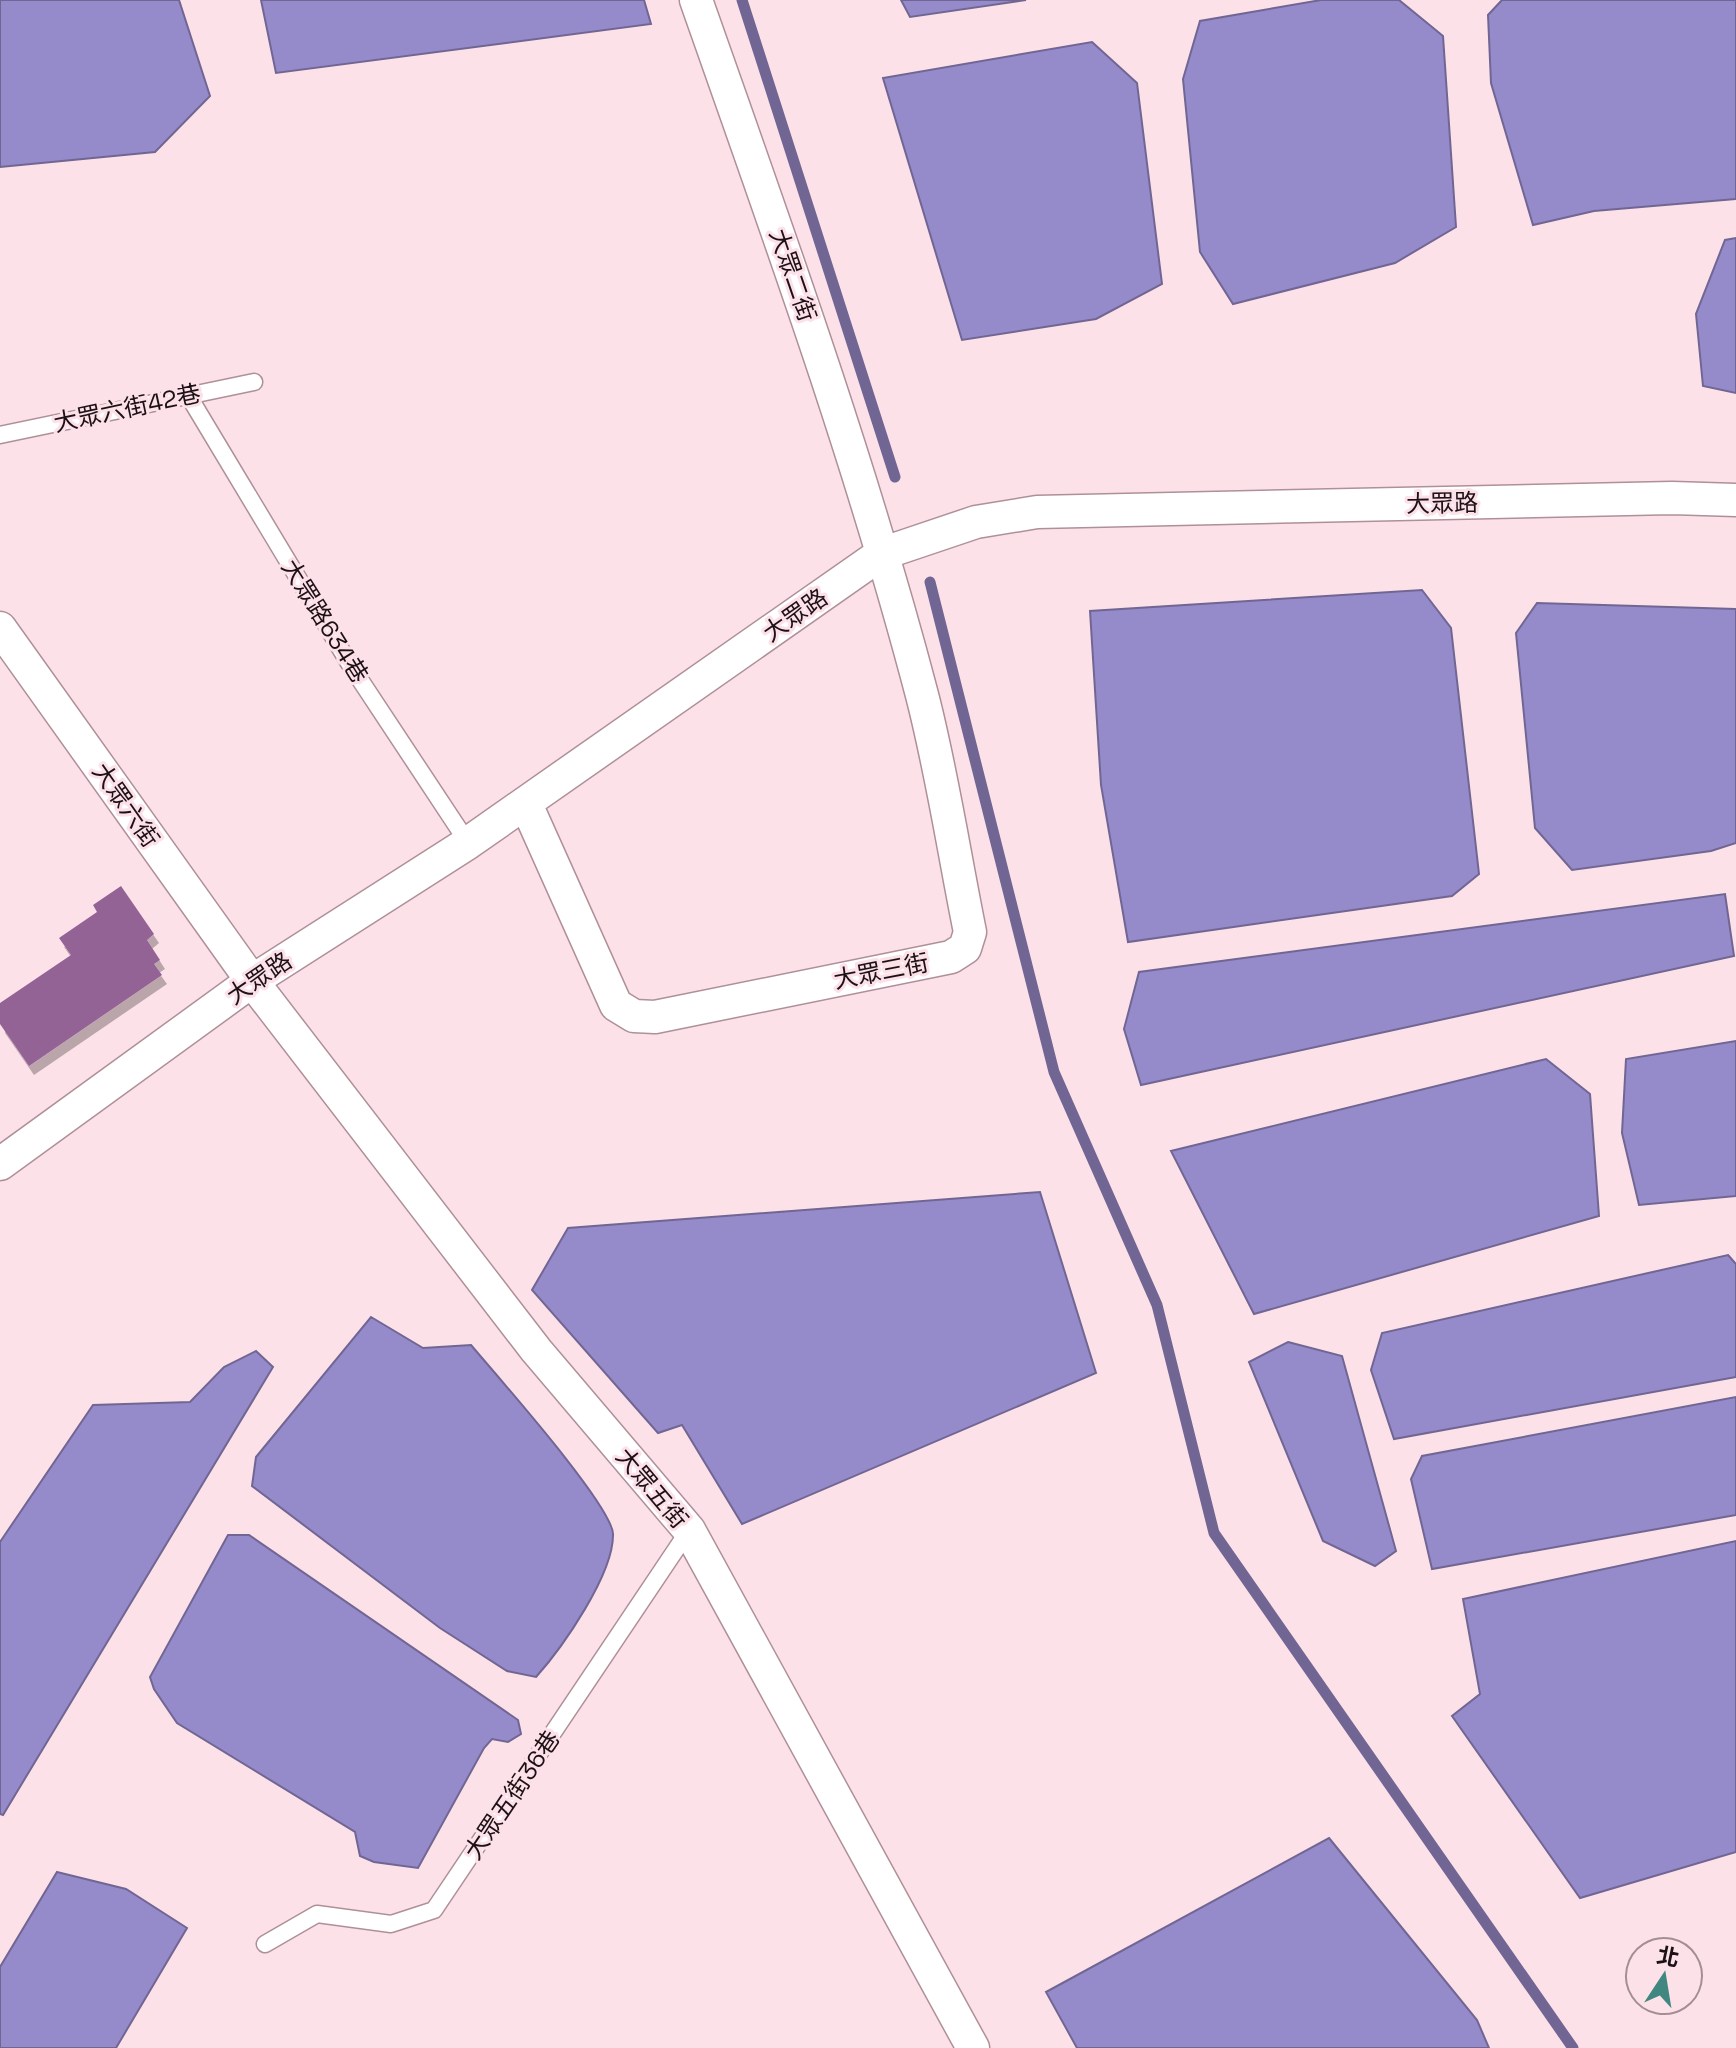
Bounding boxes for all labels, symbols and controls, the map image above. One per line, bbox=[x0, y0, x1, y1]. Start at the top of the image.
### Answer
street label: 大眾二街 bbox=[763, 225, 823, 325]
street label: 大眾六街42巷 bbox=[51, 377, 203, 439]
street label: 大眾路 bbox=[1406, 487, 1478, 519]
street label: 大眾路634巷 bbox=[275, 553, 375, 689]
street label: 大眾路 bbox=[757, 582, 833, 648]
street label: 大眾六街 bbox=[86, 757, 166, 853]
street label: 大眾路 bbox=[220, 945, 298, 1011]
street label: 大眾三街 bbox=[831, 947, 931, 995]
street label: 大眾五街 bbox=[609, 1441, 695, 1535]
street label: 大眾五街36巷 bbox=[457, 1724, 567, 1866]
north arrow bbox=[1624, 1936, 1704, 2016]
text: 北 bbox=[1654, 1940, 1682, 1972]

